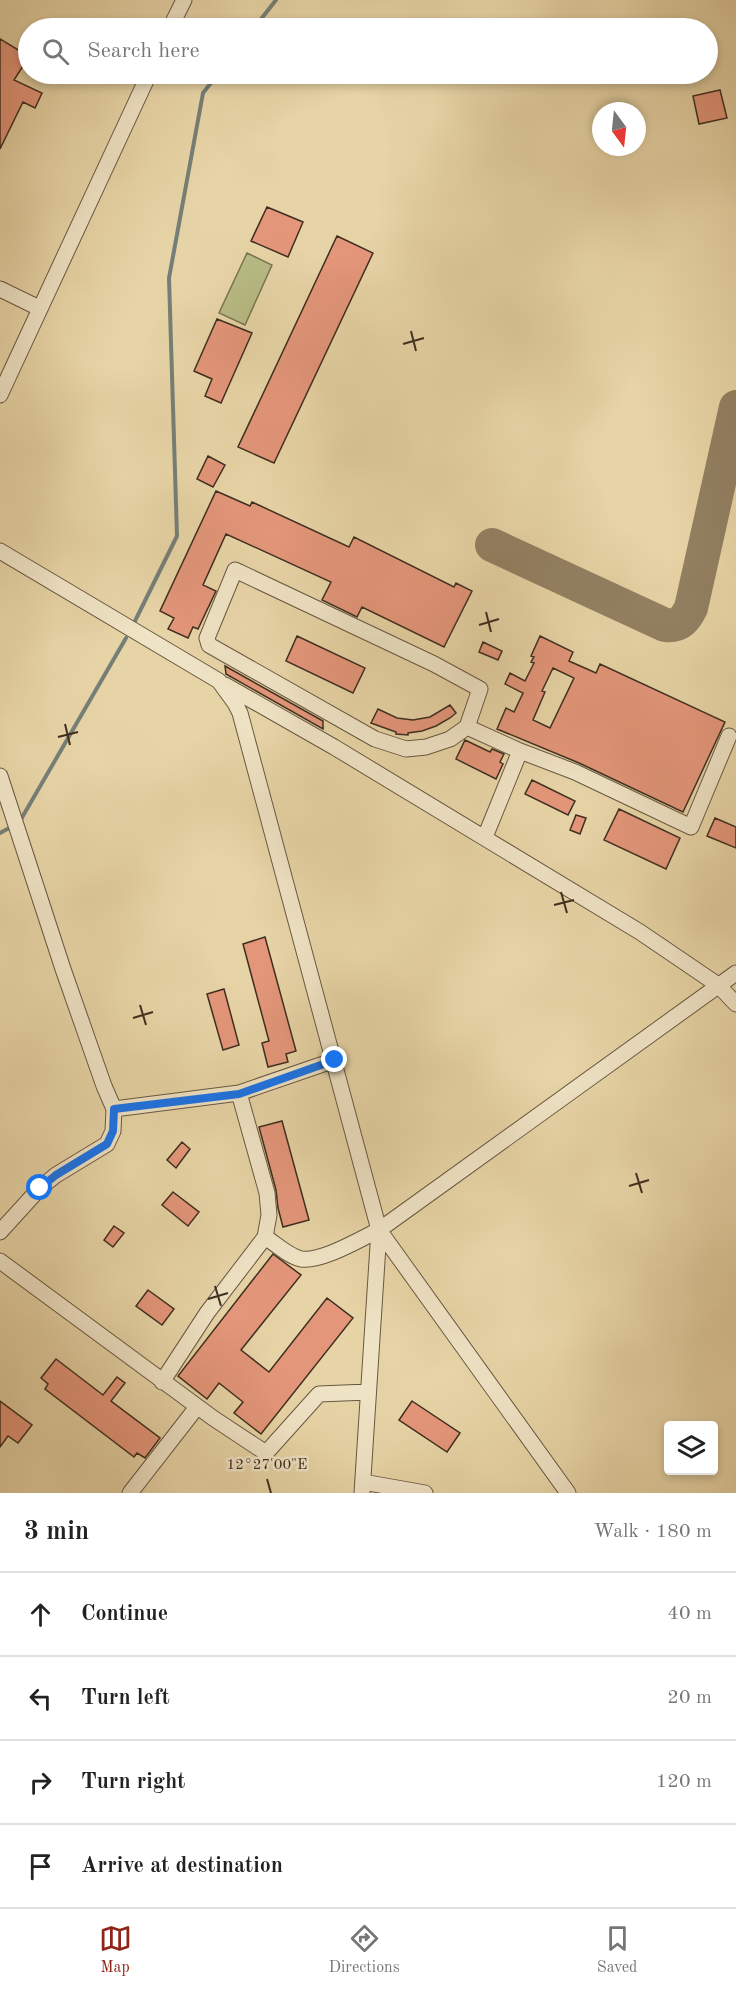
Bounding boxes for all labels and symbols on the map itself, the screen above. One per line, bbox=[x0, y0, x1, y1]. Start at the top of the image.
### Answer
north arrow bbox=[592, 102, 646, 156]
route end bbox=[321, 1046, 347, 1072]
route start bbox=[26, 1174, 52, 1200]
text: 12°27'00"E bbox=[227, 1458, 307, 1473]

